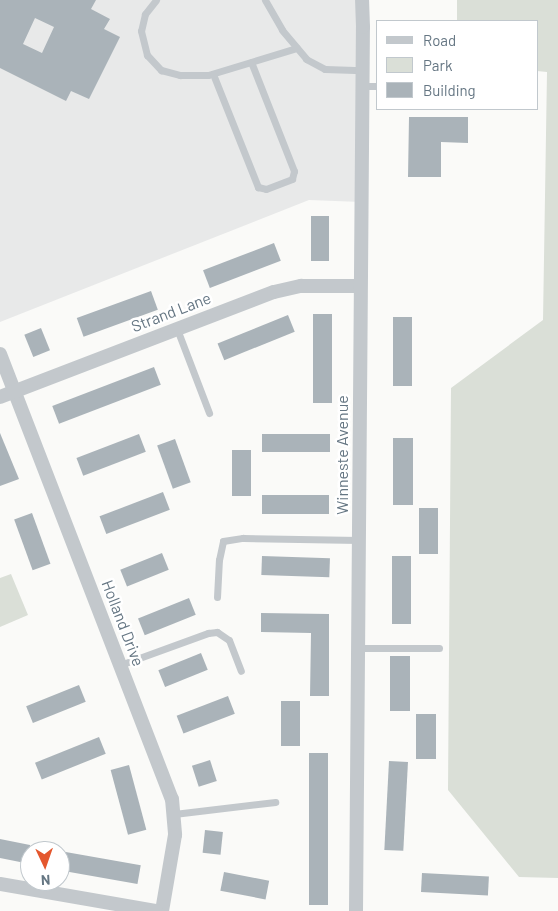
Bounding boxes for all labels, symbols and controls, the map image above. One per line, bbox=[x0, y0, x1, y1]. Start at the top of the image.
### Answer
legend bbox=[376, 20, 538, 110]
text: Road bbox=[423, 31, 456, 49]
text: Park bbox=[423, 56, 452, 74]
text: Building bbox=[423, 81, 476, 99]
street label: Strand Lane bbox=[128, 288, 214, 336]
street label: Winneste Avenue bbox=[332, 395, 352, 515]
street label: Holland Drive bbox=[98, 577, 148, 669]
north arrow bbox=[20, 841, 70, 891]
text: N bbox=[41, 872, 51, 889]

